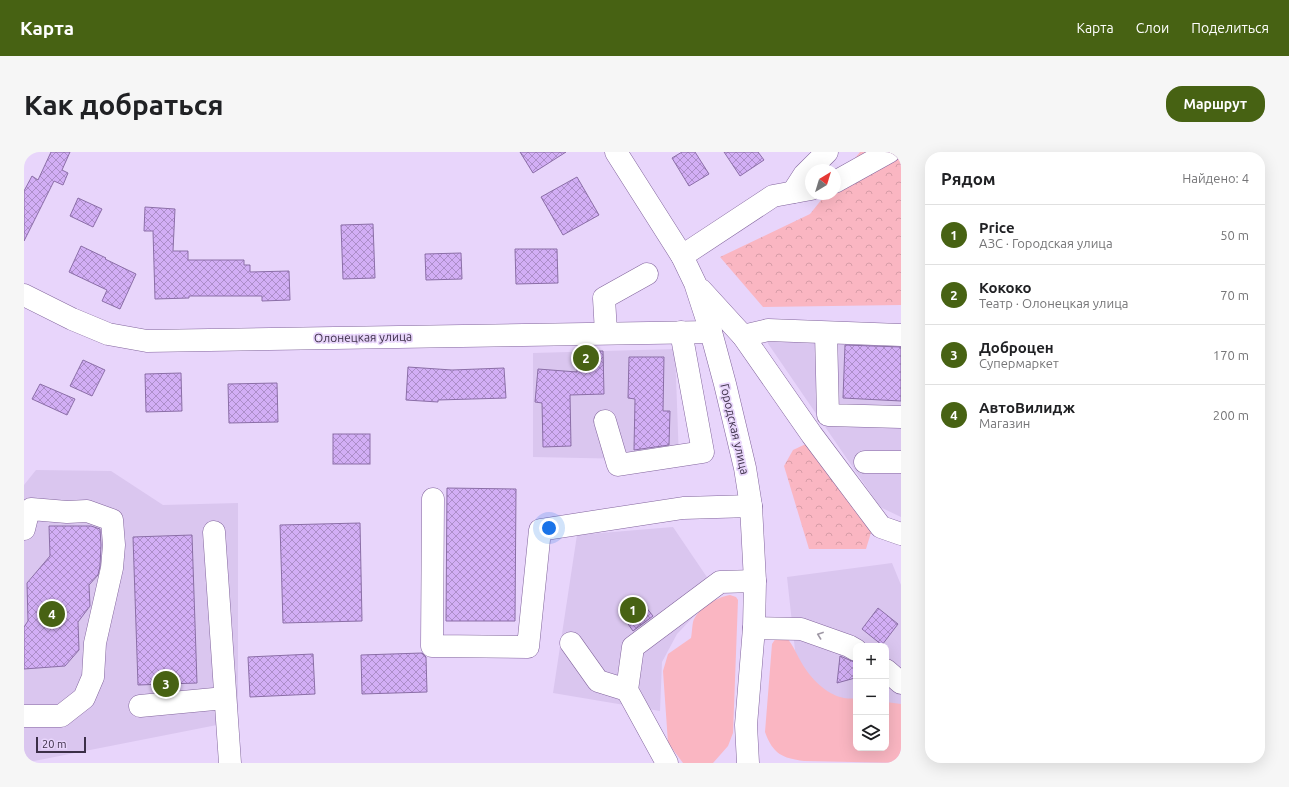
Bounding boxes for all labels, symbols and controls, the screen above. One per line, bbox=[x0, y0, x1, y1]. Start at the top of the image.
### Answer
text: Карта bbox=[20, 17, 74, 39]
text: Карта bbox=[1076, 20, 1114, 36]
text: Слои bbox=[1136, 20, 1169, 36]
text: Поделиться bbox=[1191, 20, 1269, 36]
button: Маршрут bbox=[1166, 86, 1265, 122]
text: Как добраться bbox=[24, 89, 223, 120]
north arrow bbox=[805, 164, 841, 200]
text: Рядом bbox=[941, 169, 996, 188]
text: Найдено: 4 bbox=[1182, 171, 1249, 185]
text: Price bbox=[979, 219, 1015, 236]
text: 1 bbox=[950, 228, 958, 242]
text: 50 m bbox=[1220, 228, 1249, 242]
text: АЗС · Городская улица bbox=[979, 236, 1113, 250]
text: Кококо bbox=[979, 279, 1032, 296]
text: 2 bbox=[950, 288, 958, 302]
text: 70 m bbox=[1220, 288, 1249, 302]
text: Театр · Олонецкая улица bbox=[979, 296, 1128, 310]
street label: Олонецкая улица bbox=[314, 330, 412, 344]
text: Доброцен bbox=[979, 339, 1054, 356]
pin: 2 bbox=[573, 343, 599, 373]
text: 3 bbox=[950, 348, 958, 362]
text: 170 m bbox=[1213, 348, 1249, 362]
text: Супермаркет bbox=[979, 356, 1059, 370]
street label: Городская улица bbox=[718, 382, 752, 476]
text: АвтоВилидж bbox=[979, 399, 1075, 416]
text: 4 bbox=[950, 408, 958, 422]
text: 200 m bbox=[1213, 408, 1249, 422]
text: Магазин bbox=[979, 416, 1030, 430]
your location bbox=[539, 518, 559, 538]
pin: 1 bbox=[620, 595, 646, 625]
pin: 4 bbox=[39, 599, 65, 629]
one-way arrow bbox=[817, 632, 824, 640]
map controls bbox=[853, 643, 889, 751]
button: + bbox=[853, 643, 889, 679]
pin: 3 bbox=[153, 669, 179, 699]
button: − bbox=[853, 679, 889, 715]
button: layers bbox=[853, 715, 889, 751]
scale bar bbox=[36, 735, 86, 754]
text: 20 m bbox=[42, 738, 66, 750]

